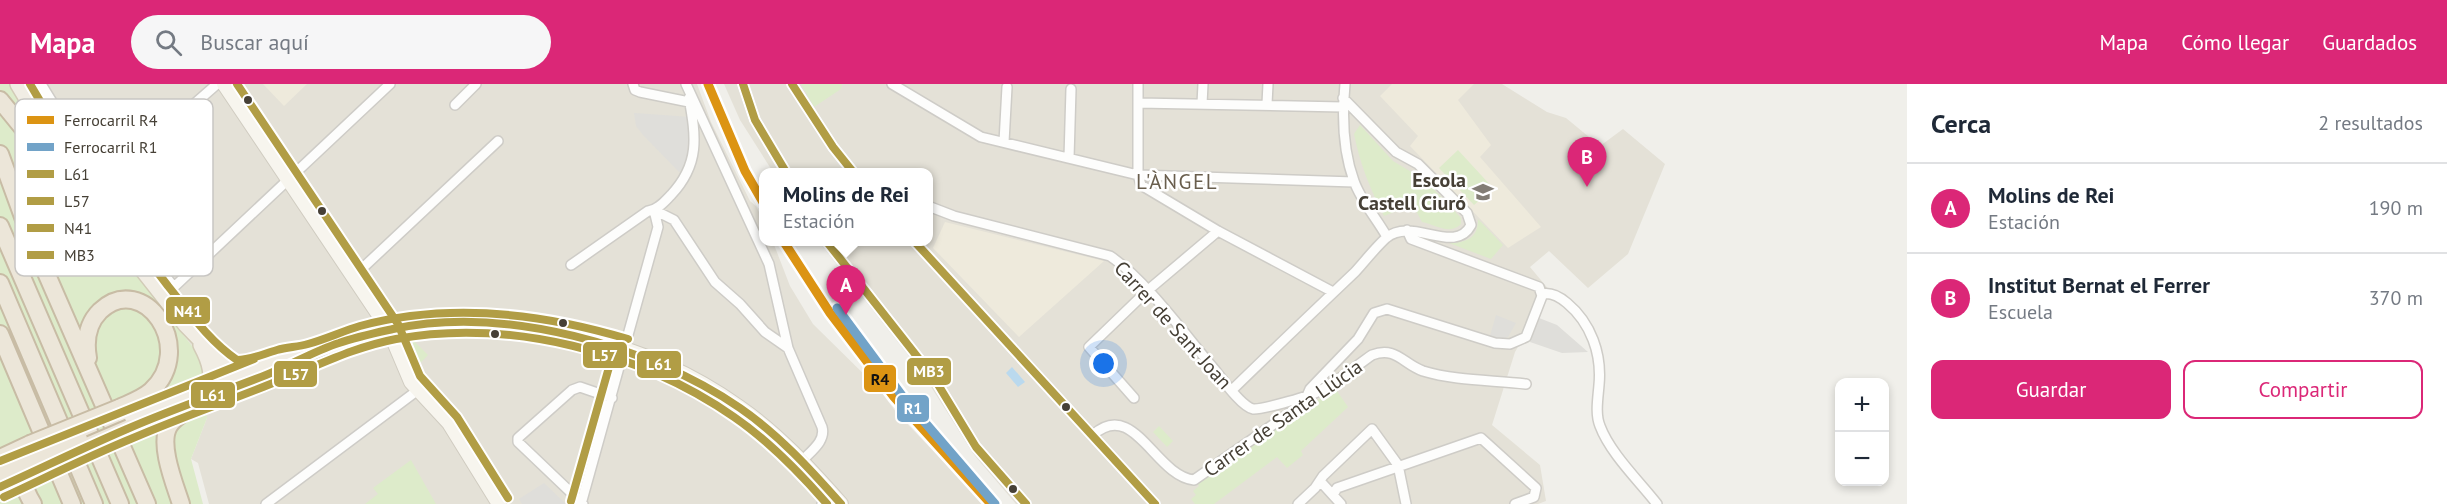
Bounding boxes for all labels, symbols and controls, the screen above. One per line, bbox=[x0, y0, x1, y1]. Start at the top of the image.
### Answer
search box bbox=[131, 15, 551, 69]
text: Mapa bbox=[30, 24, 95, 61]
icon: search bbox=[152, 26, 185, 59]
text: Buscar aquí bbox=[200, 28, 309, 56]
text: Mapa bbox=[2099, 29, 2148, 56]
text: Cómo llegar bbox=[2181, 29, 2289, 56]
text: Guardados bbox=[2322, 29, 2417, 56]
unlabelled marker bbox=[242, 94, 254, 106]
legend bbox=[15, 99, 213, 276]
text: Cerca bbox=[1931, 107, 1991, 140]
text: Ferrocarril R4 bbox=[64, 110, 158, 130]
text: 2 resultados bbox=[2318, 110, 2423, 136]
text: Ferrocarril R1 bbox=[64, 137, 157, 157]
pin: B bbox=[1568, 138, 1606, 187]
text: L61 bbox=[64, 164, 90, 184]
place label: Escola Castell Ciuró bbox=[1358, 167, 1466, 216]
popup bbox=[759, 168, 933, 246]
district label: L'ÀNGEL bbox=[1136, 168, 1218, 195]
text: Molins de Rei bbox=[783, 180, 909, 208]
school or university icon: Escola Castell Ciuró bbox=[1471, 180, 1495, 204]
text: Molins de Rei bbox=[1988, 181, 2115, 209]
text: L57 bbox=[64, 191, 90, 211]
text: A bbox=[1944, 195, 1957, 221]
text: 190 m bbox=[2369, 195, 2423, 221]
unlabelled marker bbox=[316, 205, 328, 217]
text: Estación bbox=[783, 208, 855, 234]
text: Estación bbox=[1988, 209, 2060, 235]
text: N41 bbox=[64, 218, 92, 238]
text: MB3 bbox=[64, 245, 95, 265]
street label: Carrer de Sant Joan bbox=[1108, 255, 1238, 395]
pin: A bbox=[826, 266, 866, 315]
text: Institut Bernat el Ferrer bbox=[1988, 271, 2210, 299]
text: B bbox=[1945, 285, 1956, 311]
text: 370 m bbox=[2369, 285, 2423, 311]
line badge: N41 bbox=[165, 296, 211, 325]
text: Escuela bbox=[1988, 299, 2053, 325]
text: N41 bbox=[174, 301, 202, 321]
unlabelled marker bbox=[557, 317, 569, 329]
unlabelled marker bbox=[489, 328, 501, 340]
line badge: L57 bbox=[582, 341, 628, 369]
text: L57 bbox=[592, 345, 618, 365]
your location bbox=[1089, 349, 1118, 378]
line badge: L61 bbox=[636, 350, 682, 379]
street label: Carrer de Santa Llúcia bbox=[1199, 353, 1367, 483]
text: L61 bbox=[646, 354, 672, 374]
line badge: MB3 bbox=[906, 357, 952, 386]
line badge: L57 bbox=[273, 360, 318, 388]
button: Guardar bbox=[1931, 360, 2171, 419]
button: Compartir bbox=[2183, 360, 2423, 419]
text: MB3 bbox=[913, 361, 945, 381]
text: L57 bbox=[283, 364, 309, 384]
line badge: R4 bbox=[863, 364, 897, 393]
text: R4 bbox=[871, 369, 889, 389]
map controls bbox=[1835, 378, 1889, 486]
button: + bbox=[1835, 378, 1889, 432]
line badge: L61 bbox=[190, 381, 236, 409]
text: L61 bbox=[200, 385, 226, 405]
line badge: R1 bbox=[896, 394, 930, 423]
text: R1 bbox=[904, 398, 922, 418]
unlabelled marker bbox=[1060, 401, 1072, 413]
button: − bbox=[1835, 432, 1889, 486]
unlabelled marker bbox=[1007, 483, 1019, 495]

